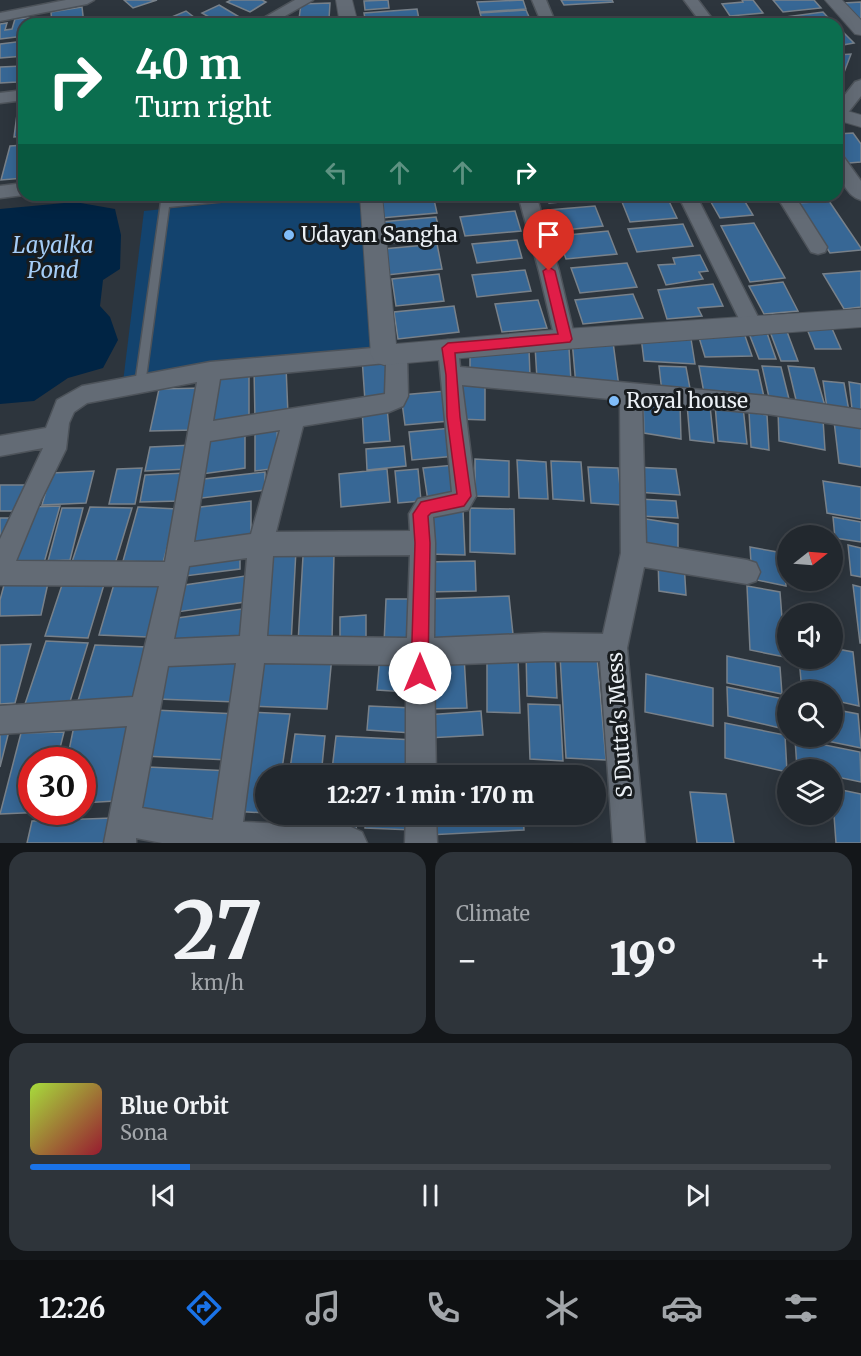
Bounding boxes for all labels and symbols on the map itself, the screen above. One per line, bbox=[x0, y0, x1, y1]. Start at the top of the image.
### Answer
pin bbox=[523, 209, 574, 271]
place label: Udayan Sangha bbox=[301, 221, 458, 248]
marker: Udayan Sangha bbox=[282, 228, 296, 242]
water label: Layalka Pond bbox=[13, 231, 93, 284]
place label: Royal house bbox=[626, 387, 748, 414]
marker: Royal house bbox=[607, 394, 621, 408]
north arrow bbox=[777, 525, 843, 591]
position arrow bbox=[388, 641, 452, 705]
street label: S Dutta's Mess bbox=[601, 651, 638, 799]
speed limit sign: 30 bbox=[18, 747, 96, 825]

